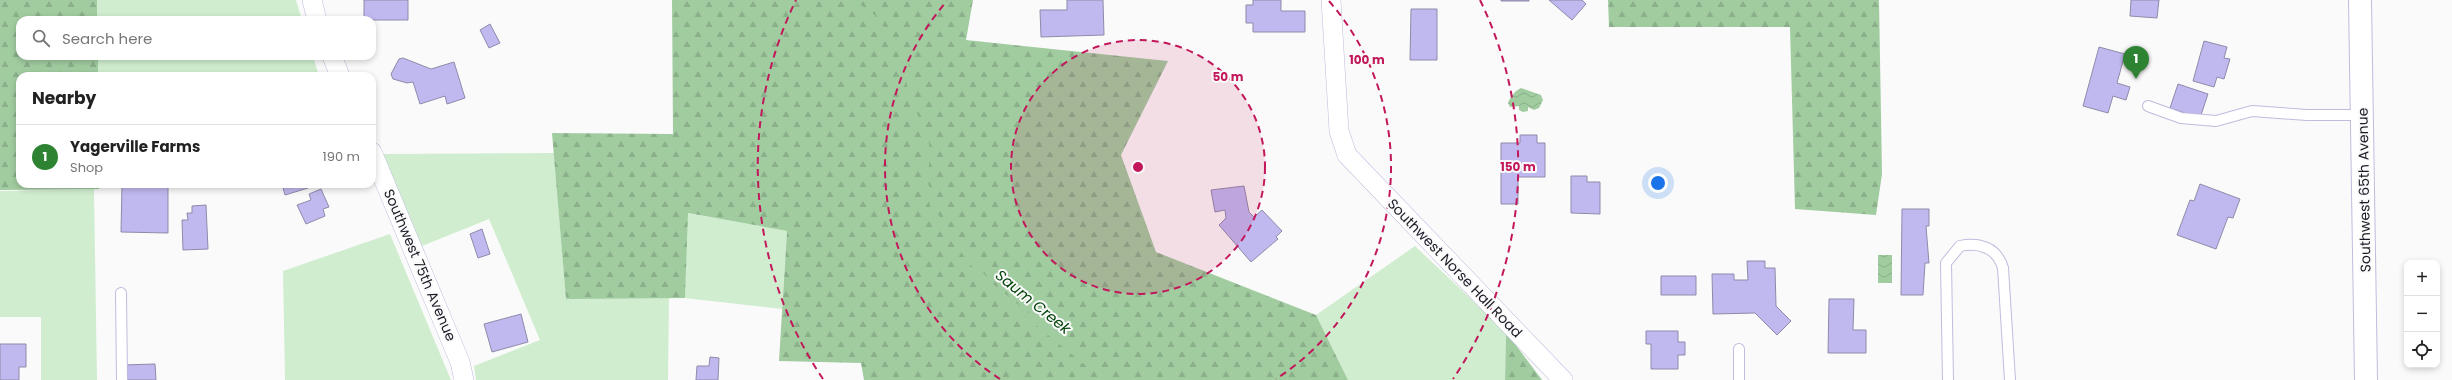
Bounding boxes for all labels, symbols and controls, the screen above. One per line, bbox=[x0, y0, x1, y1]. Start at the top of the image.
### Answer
search box bbox=[16, 16, 376, 60]
icon: search bbox=[30, 27, 52, 49]
text: Search here bbox=[62, 28, 152, 49]
pin: 1 bbox=[2123, 46, 2149, 79]
text: 100 m bbox=[1349, 51, 1385, 68]
text: 50 m bbox=[1213, 68, 1244, 85]
text: Nearby bbox=[32, 86, 96, 110]
street label: Southwest 65th Avenue bbox=[2353, 107, 2375, 272]
text: Yagerville Farms bbox=[70, 136, 200, 157]
text: 1 bbox=[43, 147, 47, 166]
text: 190 m bbox=[323, 147, 360, 166]
text: Shop bbox=[70, 158, 103, 177]
text: 150 m bbox=[1500, 158, 1536, 175]
centre of rings bbox=[1131, 160, 1145, 174]
your location bbox=[1648, 173, 1668, 193]
street label: Southwest 75th Avenue bbox=[379, 186, 461, 344]
street label: Southwest Norse Hall Road bbox=[1383, 194, 1527, 342]
map controls bbox=[2404, 260, 2440, 368]
button: + bbox=[2404, 260, 2440, 296]
water label: Saum Creek bbox=[991, 265, 1077, 339]
button: − bbox=[2404, 296, 2440, 332]
button: locate bbox=[2404, 332, 2440, 368]

